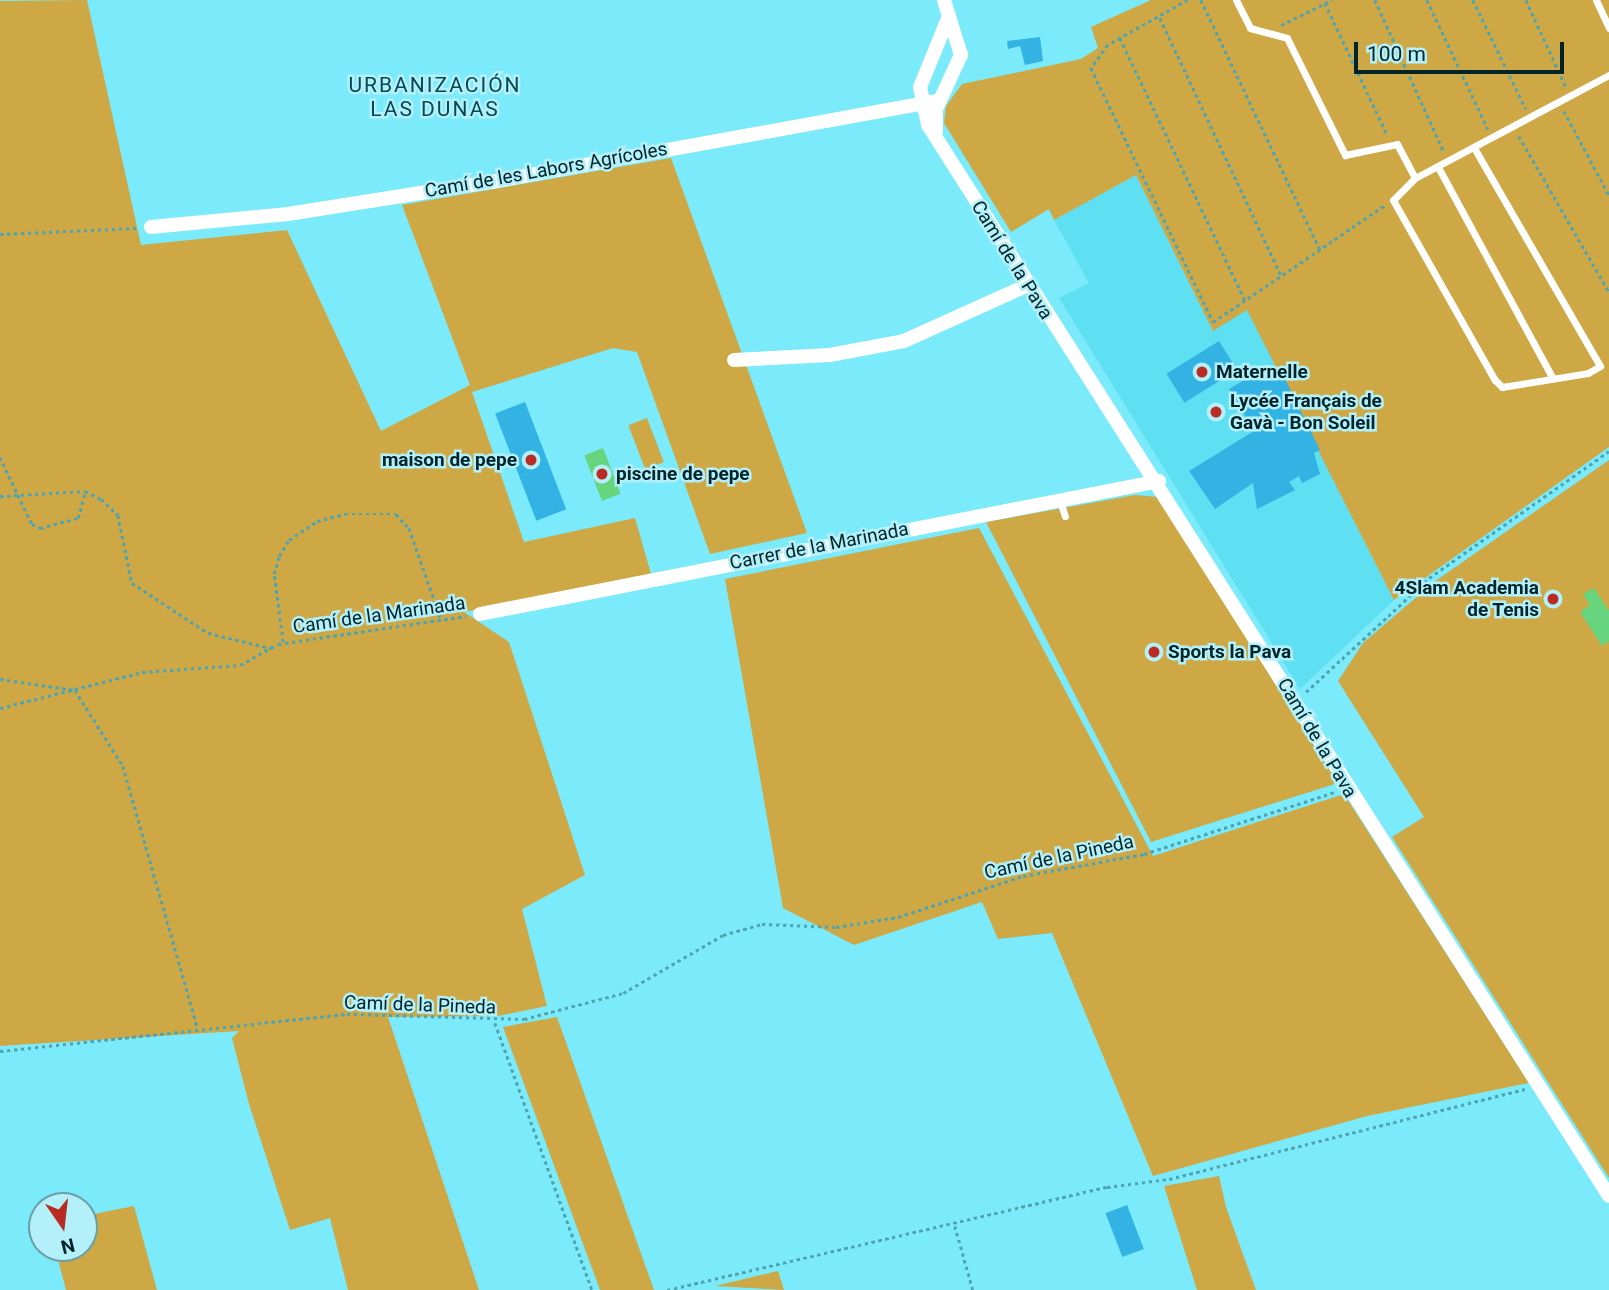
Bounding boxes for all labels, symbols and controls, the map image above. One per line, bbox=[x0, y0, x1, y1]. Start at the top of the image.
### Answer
scale bar bbox=[1357, 28, 1567, 72]
text: 100 m bbox=[1367, 42, 1426, 66]
district label: URBANIZACIÓN LAS DUNAS bbox=[350, 72, 520, 122]
street label: Camí de les Labors Agrícoles bbox=[423, 137, 669, 203]
street label: Camí de la Pava bbox=[966, 197, 1058, 323]
place label: Maternelle bbox=[1216, 361, 1308, 383]
marker: Maternelle bbox=[1194, 364, 1210, 380]
place label: Lycée Français de Gavà - Bon Soleil bbox=[1230, 390, 1382, 434]
marker: Lycée Français de Gavà - Bon Soleil bbox=[1208, 404, 1224, 420]
place label: maison de pepe bbox=[382, 449, 517, 471]
marker: maison de pepe bbox=[523, 452, 539, 468]
place label: piscine de pepe bbox=[616, 463, 750, 485]
marker: piscine de pepe bbox=[594, 466, 610, 482]
street label: Carrer de la Marinada bbox=[728, 517, 910, 575]
place label: 4Slam Academia de Tenis bbox=[1395, 577, 1539, 621]
marker: 4Slam Academia de Tenis bbox=[1545, 591, 1561, 607]
street label: Camí de la Marinada bbox=[291, 592, 467, 638]
place label: Sports la Pava bbox=[1168, 641, 1291, 663]
marker: Sports la Pava bbox=[1146, 644, 1162, 660]
street label: Camí de la Pava bbox=[1272, 674, 1362, 802]
street label: Camí de la Pineda bbox=[982, 830, 1136, 884]
street label: Camí de la Pineda bbox=[344, 991, 496, 1019]
north arrow bbox=[28, 1192, 98, 1262]
text: N bbox=[58, 1233, 77, 1259]

